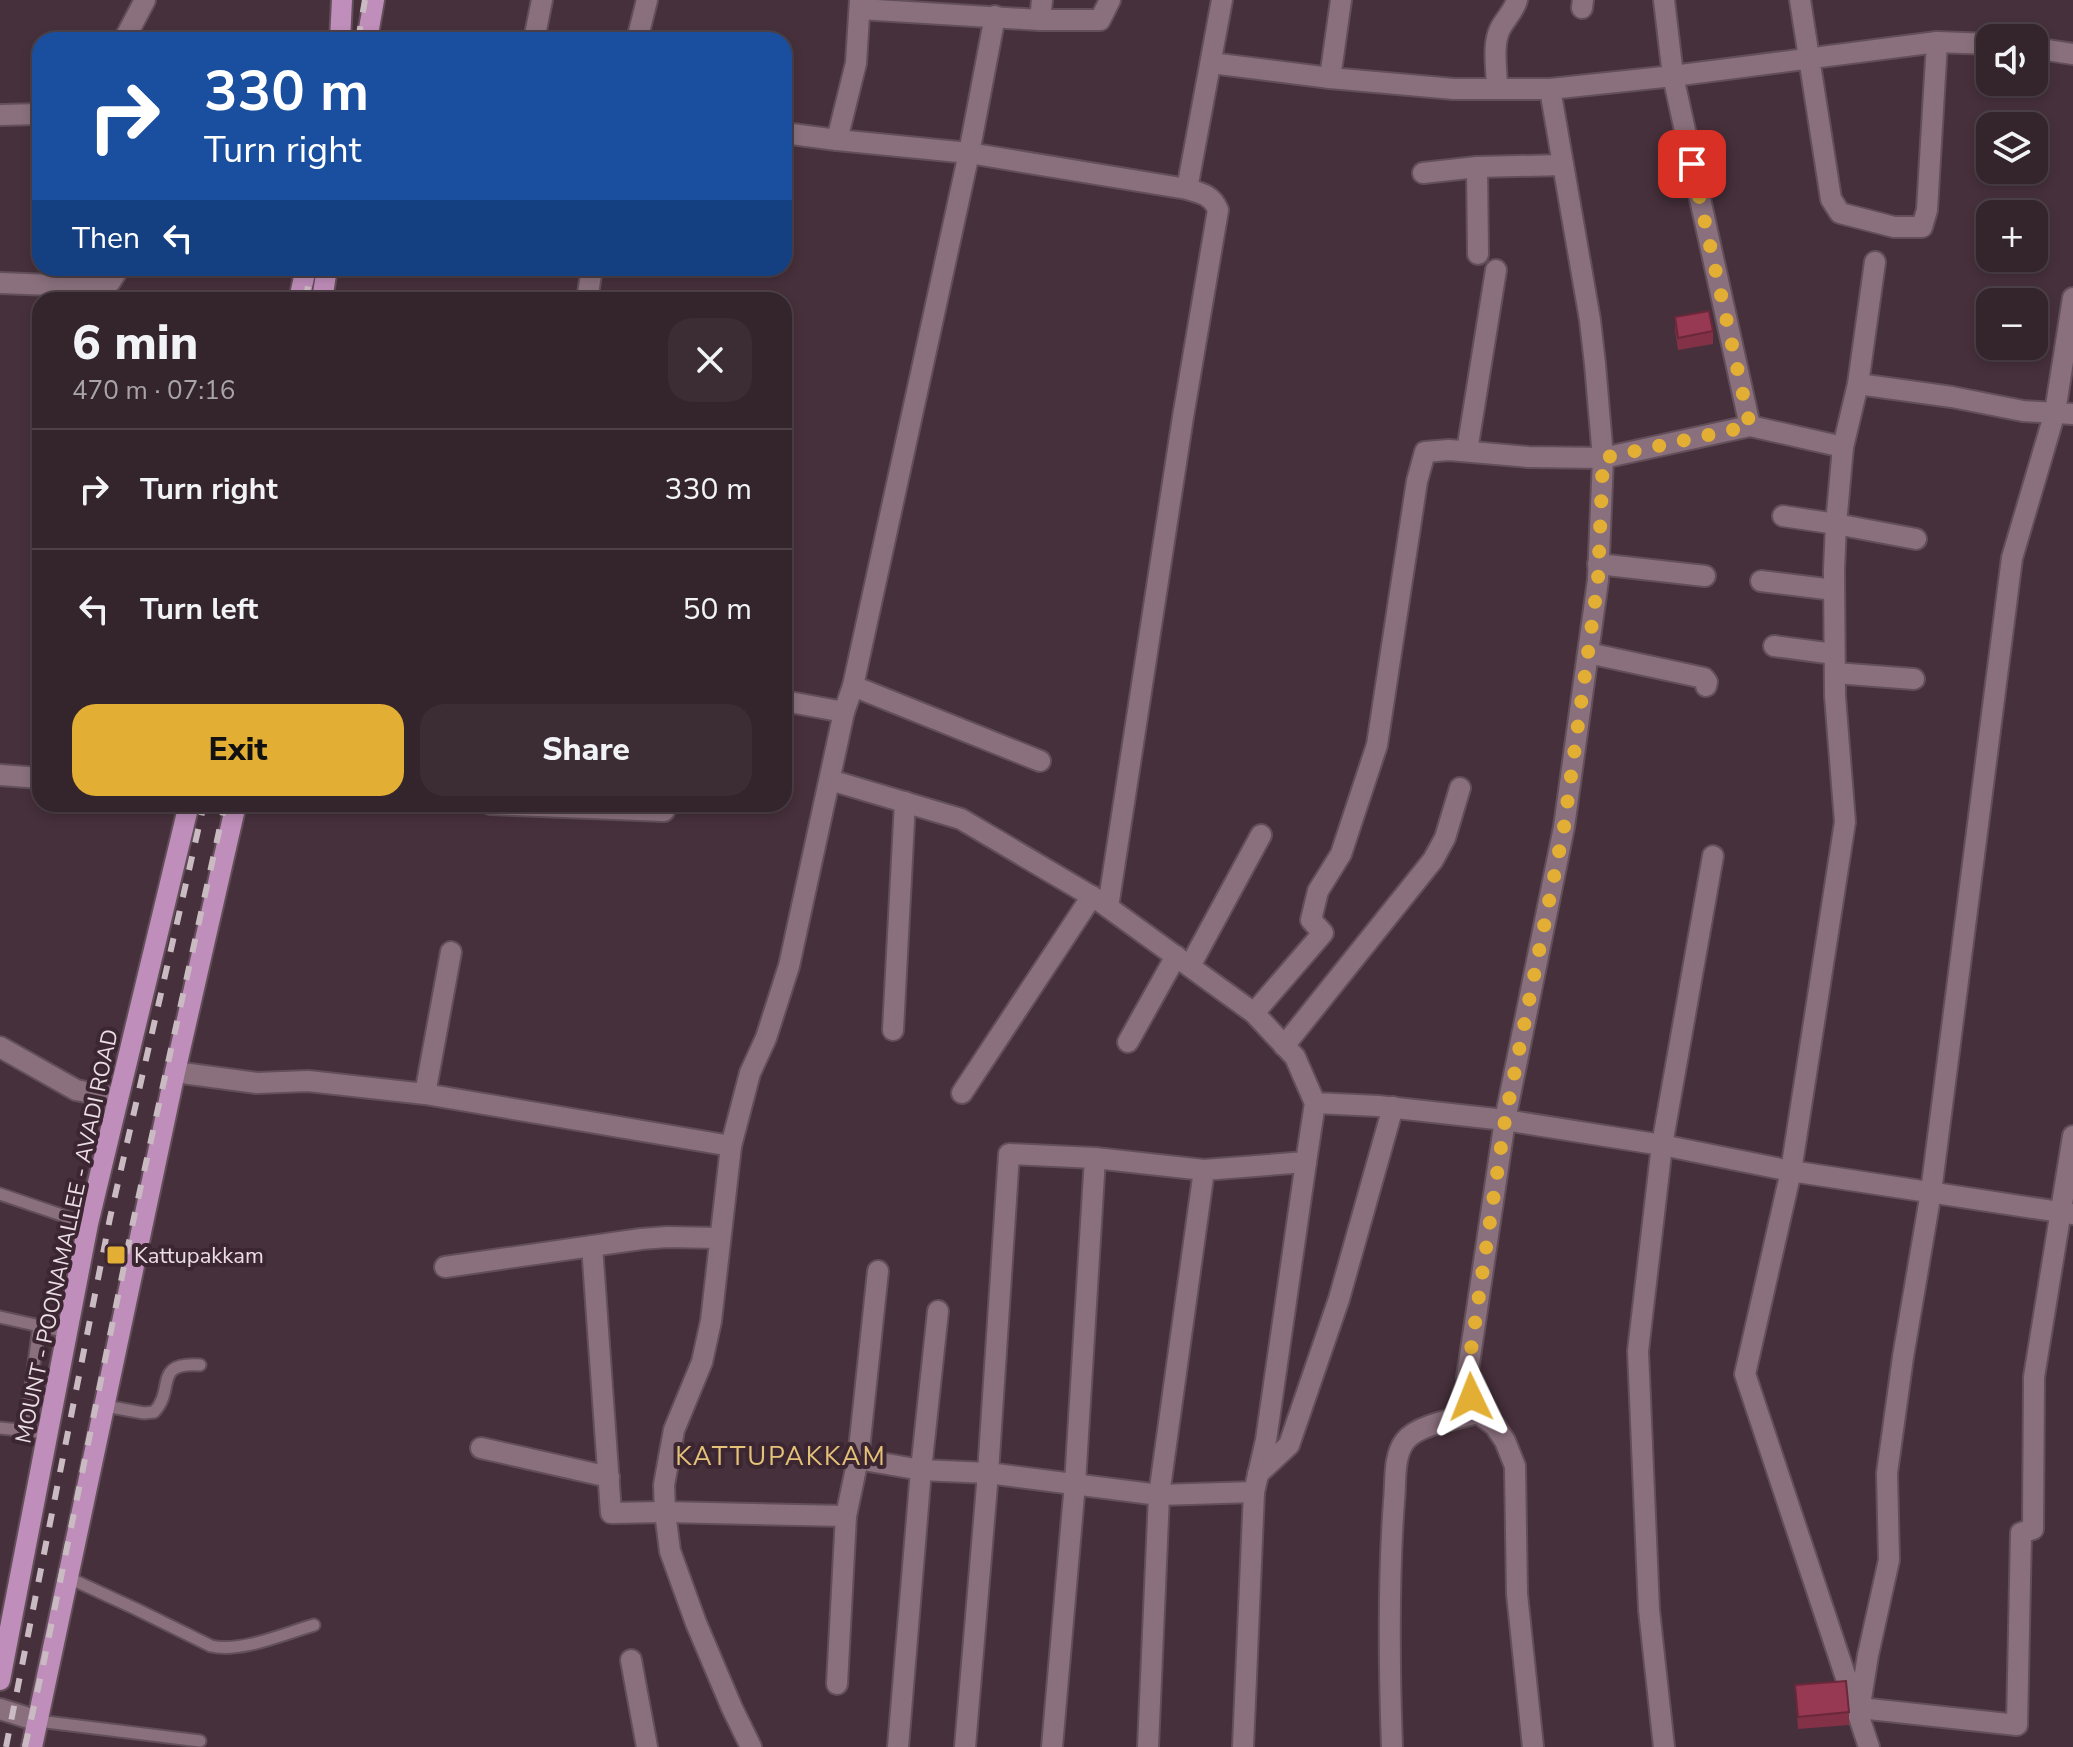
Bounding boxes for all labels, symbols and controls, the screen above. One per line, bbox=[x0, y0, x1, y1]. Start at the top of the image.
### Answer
map controls bbox=[1976, 24, 2048, 360]
button: sound bbox=[1976, 24, 2048, 96]
text: 330 m bbox=[204, 53, 369, 130]
icon: right bbox=[72, 64, 176, 168]
button: layers bbox=[1976, 112, 2048, 184]
text: Turn right bbox=[204, 126, 361, 175]
pin bbox=[1658, 130, 1726, 198]
icon: arrive bbox=[1670, 142, 1714, 186]
button: + bbox=[1976, 200, 2048, 272]
icon: left bbox=[156, 216, 200, 260]
text: Then bbox=[72, 218, 140, 259]
button: − bbox=[1976, 288, 2048, 360]
text: 6 min bbox=[72, 310, 198, 376]
button: close bbox=[668, 318, 752, 402]
text: 470 m · 07:16 bbox=[72, 373, 235, 408]
icon: right bbox=[72, 467, 116, 511]
text: Turn right bbox=[140, 469, 278, 510]
text: 330 m bbox=[665, 469, 752, 510]
icon: left bbox=[72, 587, 116, 631]
text: Turn left bbox=[140, 589, 258, 630]
text: 50 m bbox=[683, 589, 752, 630]
button: Exit bbox=[72, 704, 404, 796]
button: Share bbox=[420, 704, 752, 796]
street label: MOUNT - POONAMALLEE - AVADI ROAD bbox=[8, 1026, 126, 1446]
place label: Kattupakkam bbox=[134, 1241, 264, 1271]
marker: Kattupakkam bbox=[105, 1244, 127, 1266]
position arrow bbox=[1429, 1355, 1513, 1439]
district label: KATTUPAKKAM bbox=[675, 1439, 887, 1474]

